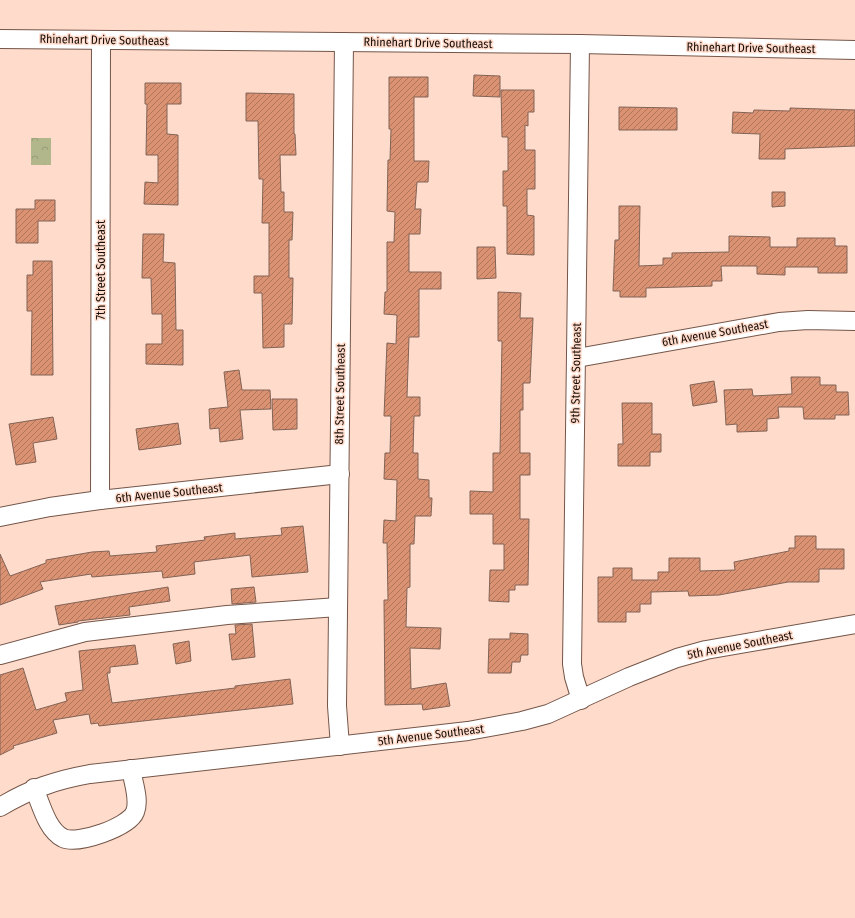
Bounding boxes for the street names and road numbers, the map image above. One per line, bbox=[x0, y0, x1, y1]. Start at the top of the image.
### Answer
street label: Rhinehart Drive Southeast bbox=[39, 32, 169, 48]
street label: Rhinehart Drive Southeast bbox=[363, 35, 493, 51]
street label: Rhinehart Drive Southeast bbox=[686, 40, 816, 56]
street label: 7th Street Southeast bbox=[94, 220, 108, 320]
street label: 6th Avenue Southeast bbox=[661, 317, 769, 349]
street label: 9th Street Southeast bbox=[568, 322, 584, 423]
street label: 8th Street Southeast bbox=[332, 343, 348, 445]
street label: 6th Avenue Southeast bbox=[115, 480, 223, 506]
street label: 5th Avenue Southeast bbox=[686, 628, 794, 662]
street label: 5th Avenue Southeast bbox=[377, 722, 485, 748]

